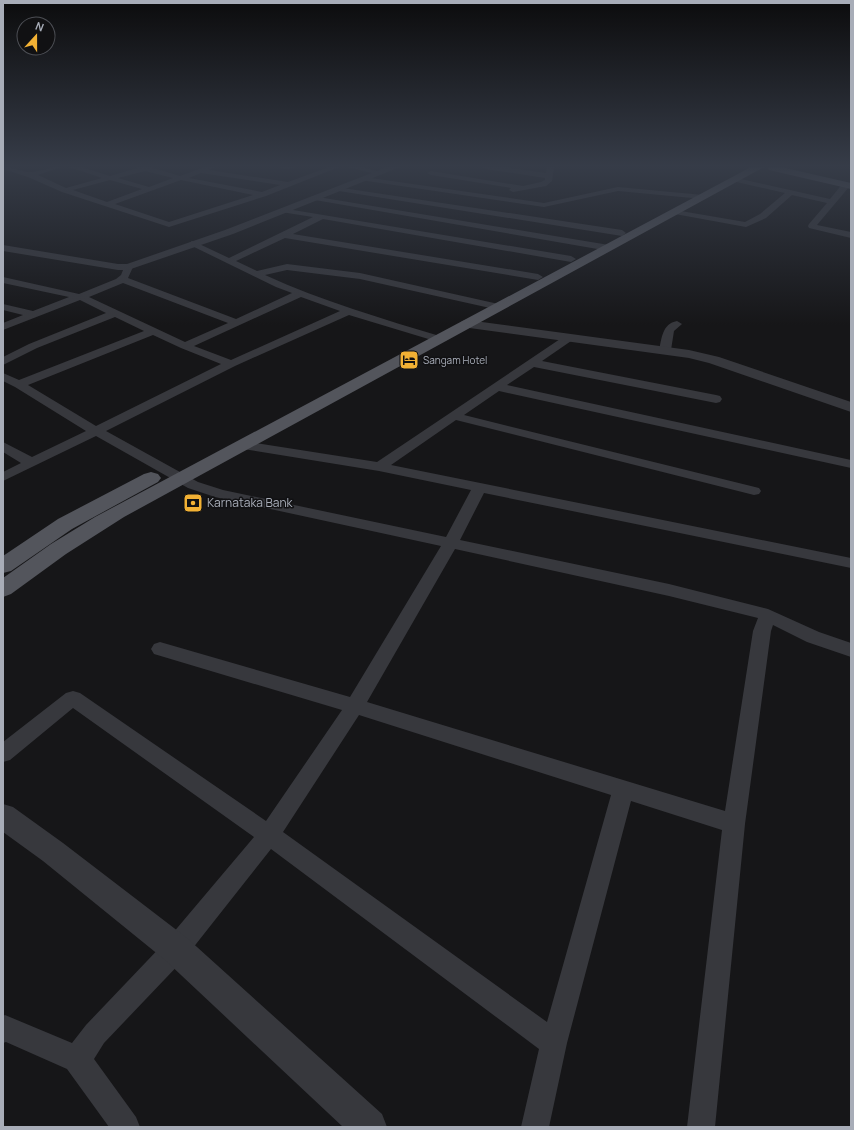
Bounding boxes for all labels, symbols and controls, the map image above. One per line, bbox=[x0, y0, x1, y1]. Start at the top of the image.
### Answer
north arrow bbox=[16, 16, 56, 56]
text: N bbox=[33, 18, 46, 35]
hotel icon: Sangam Hotel bbox=[398, 349, 420, 371]
place label: Sangam Hotel bbox=[423, 353, 487, 367]
bank icon: Karnataka Bank bbox=[182, 492, 204, 514]
place label: Karnataka Bank bbox=[207, 494, 294, 511]

